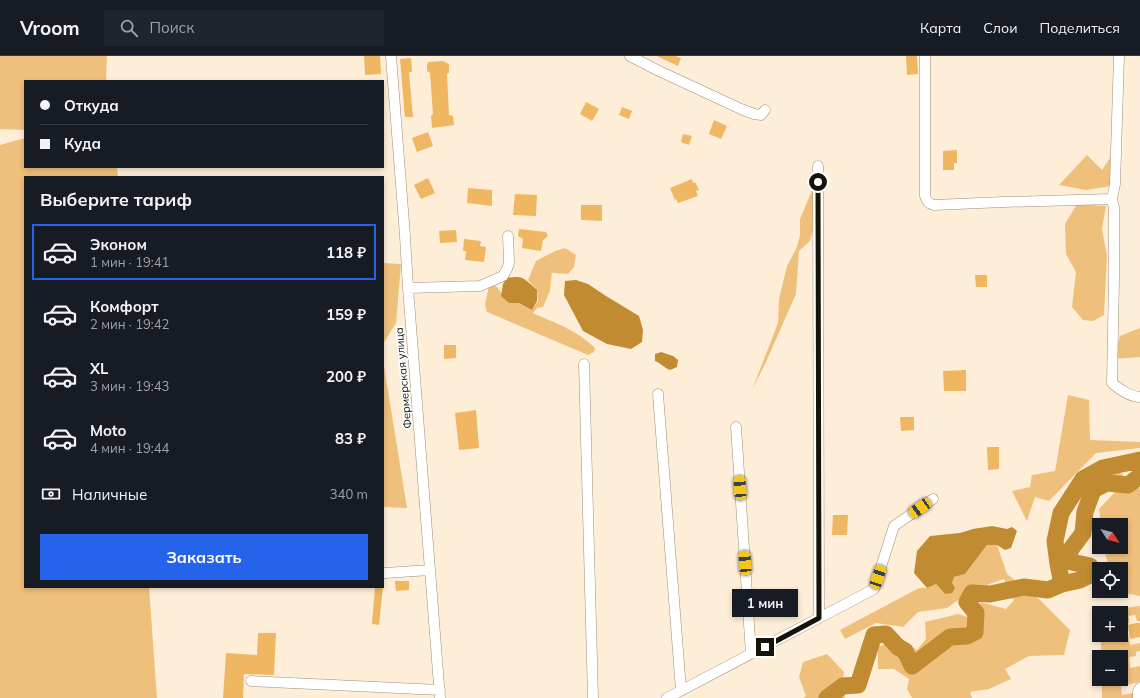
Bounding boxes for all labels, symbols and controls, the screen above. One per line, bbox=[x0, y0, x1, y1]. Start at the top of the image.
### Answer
search box bbox=[104, 10, 384, 46]
text: Vroom bbox=[20, 16, 80, 40]
icon: search bbox=[118, 17, 140, 39]
text: Поиск bbox=[150, 18, 194, 37]
text: Карта bbox=[920, 19, 961, 37]
text: Слои bbox=[983, 19, 1018, 37]
text: Поделиться bbox=[1040, 19, 1120, 37]
text: Откуда bbox=[64, 96, 119, 115]
text: Куда bbox=[64, 134, 101, 153]
route start bbox=[809, 173, 827, 191]
text: Выберите тариф bbox=[40, 188, 192, 211]
icon: car bbox=[42, 234, 78, 270]
text: Эконом bbox=[90, 235, 147, 254]
text: 118 ₽ bbox=[326, 243, 366, 262]
text: 1 мин · 19:41 bbox=[90, 254, 169, 270]
icon: car bbox=[42, 296, 78, 332]
text: Комфорт bbox=[90, 297, 159, 316]
text: 159 ₽ bbox=[326, 305, 366, 324]
text: 2 мин · 19:42 bbox=[90, 316, 169, 332]
street label: Фермерская улица bbox=[392, 327, 414, 429]
icon: car bbox=[42, 358, 78, 394]
text: XL bbox=[90, 359, 108, 378]
text: 200 ₽ bbox=[326, 367, 366, 386]
text: 3 мин · 19:43 bbox=[90, 378, 169, 394]
icon: car bbox=[42, 420, 78, 456]
text: Moto bbox=[90, 421, 126, 440]
text: 83 ₽ bbox=[335, 429, 366, 448]
text: 4 мин · 19:44 bbox=[90, 440, 169, 456]
car bbox=[733, 476, 747, 500]
icon: cash bbox=[40, 483, 62, 505]
text: Наличные bbox=[72, 485, 147, 504]
text: 340 m bbox=[330, 486, 368, 502]
car bbox=[907, 496, 933, 520]
north arrow bbox=[1092, 518, 1128, 554]
map controls bbox=[1092, 518, 1128, 686]
button: Заказать bbox=[40, 534, 368, 580]
car bbox=[738, 551, 752, 575]
button: locate bbox=[1092, 562, 1128, 598]
car bbox=[869, 564, 887, 590]
callout: 1 мин bbox=[732, 589, 798, 617]
text: 1 мин bbox=[747, 595, 783, 611]
button: + bbox=[1092, 606, 1128, 642]
route end bbox=[756, 638, 774, 656]
button: − bbox=[1092, 650, 1128, 686]

